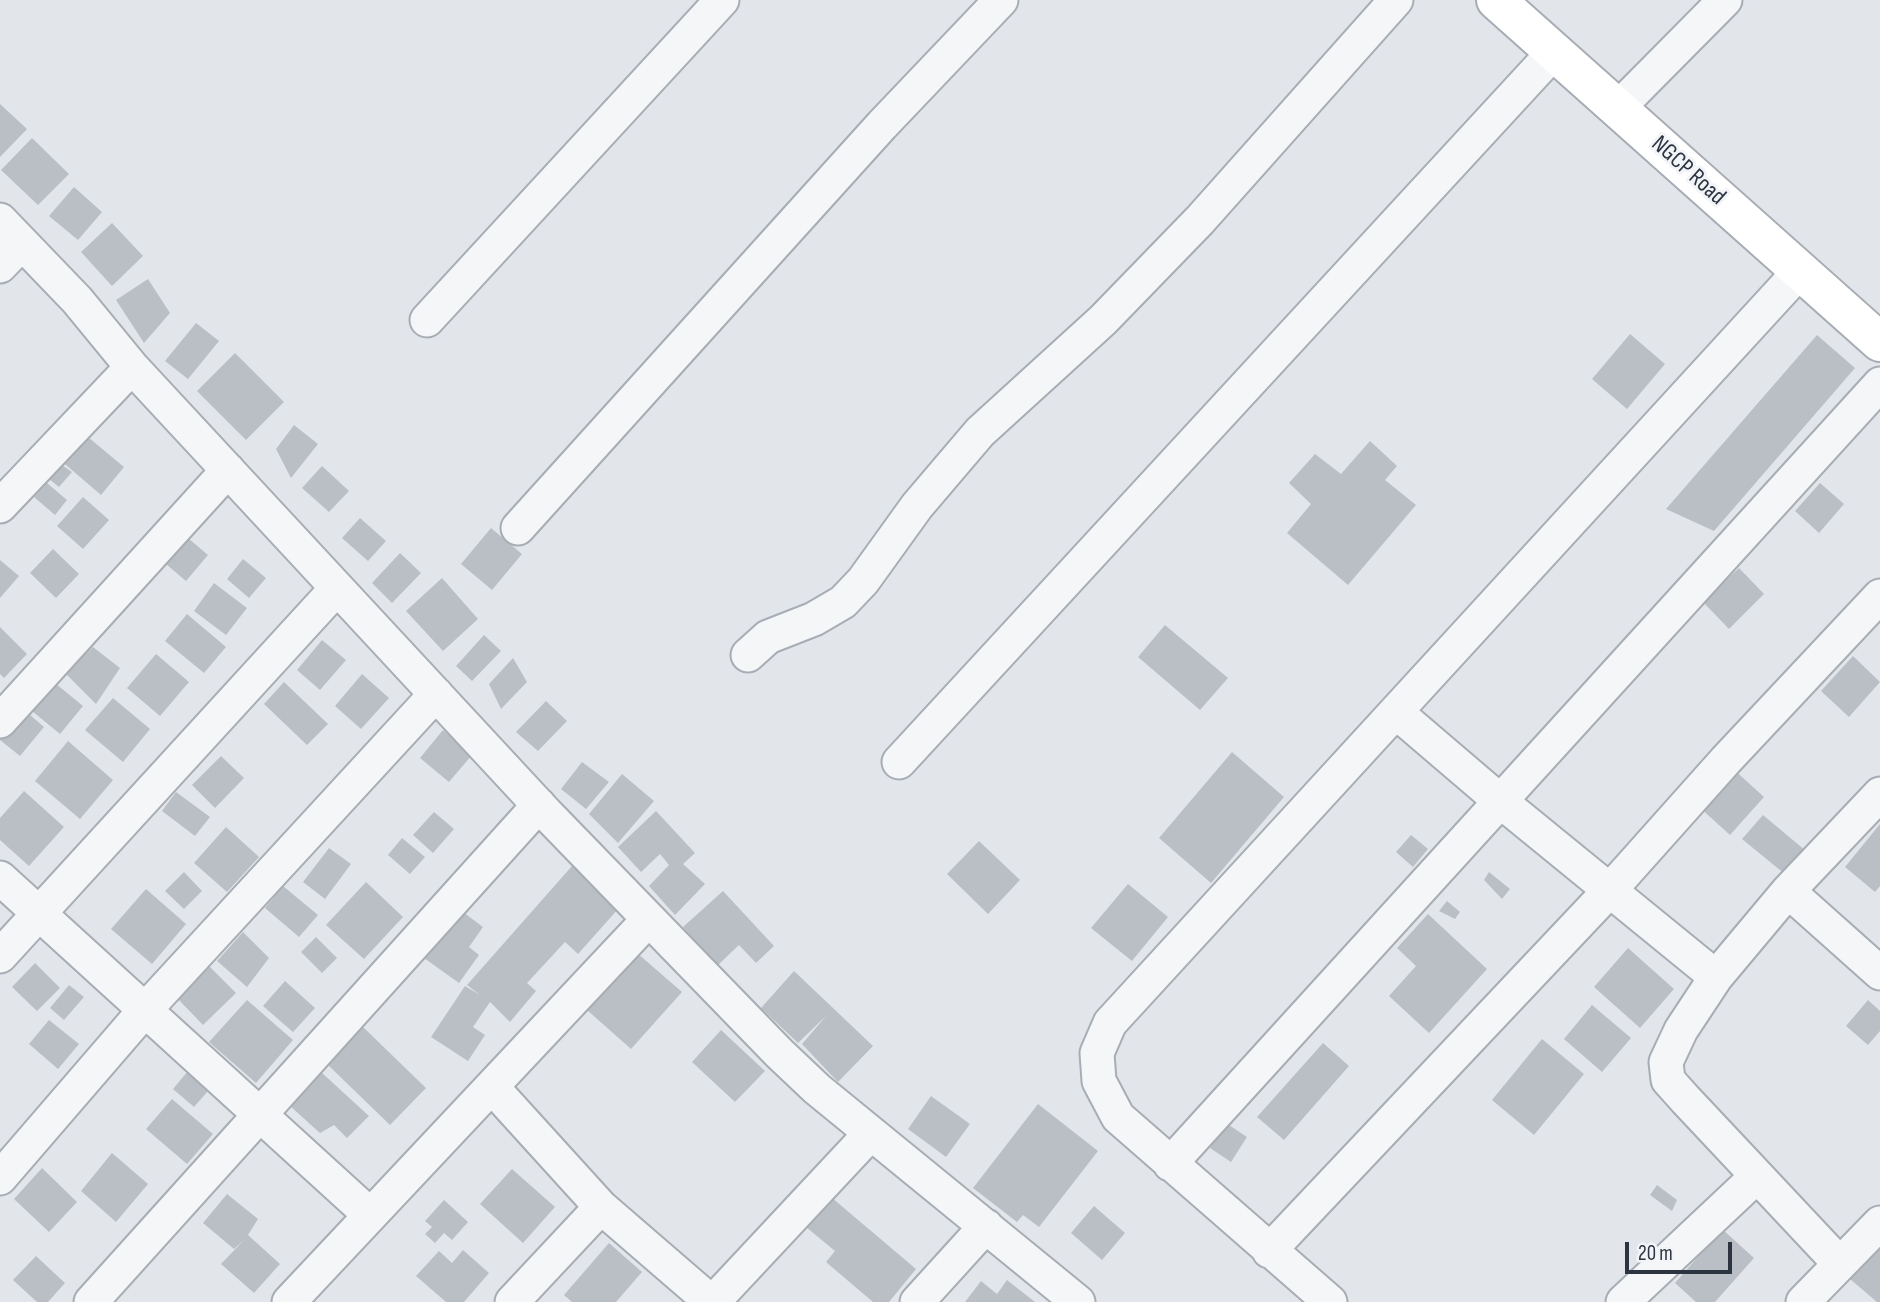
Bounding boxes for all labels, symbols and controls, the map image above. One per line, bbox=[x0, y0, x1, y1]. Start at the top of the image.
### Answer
street label: NGCP Road bbox=[1645, 130, 1731, 212]
scale bar bbox=[1628, 1228, 1735, 1272]
text: 20 m bbox=[1638, 1241, 1673, 1266]

